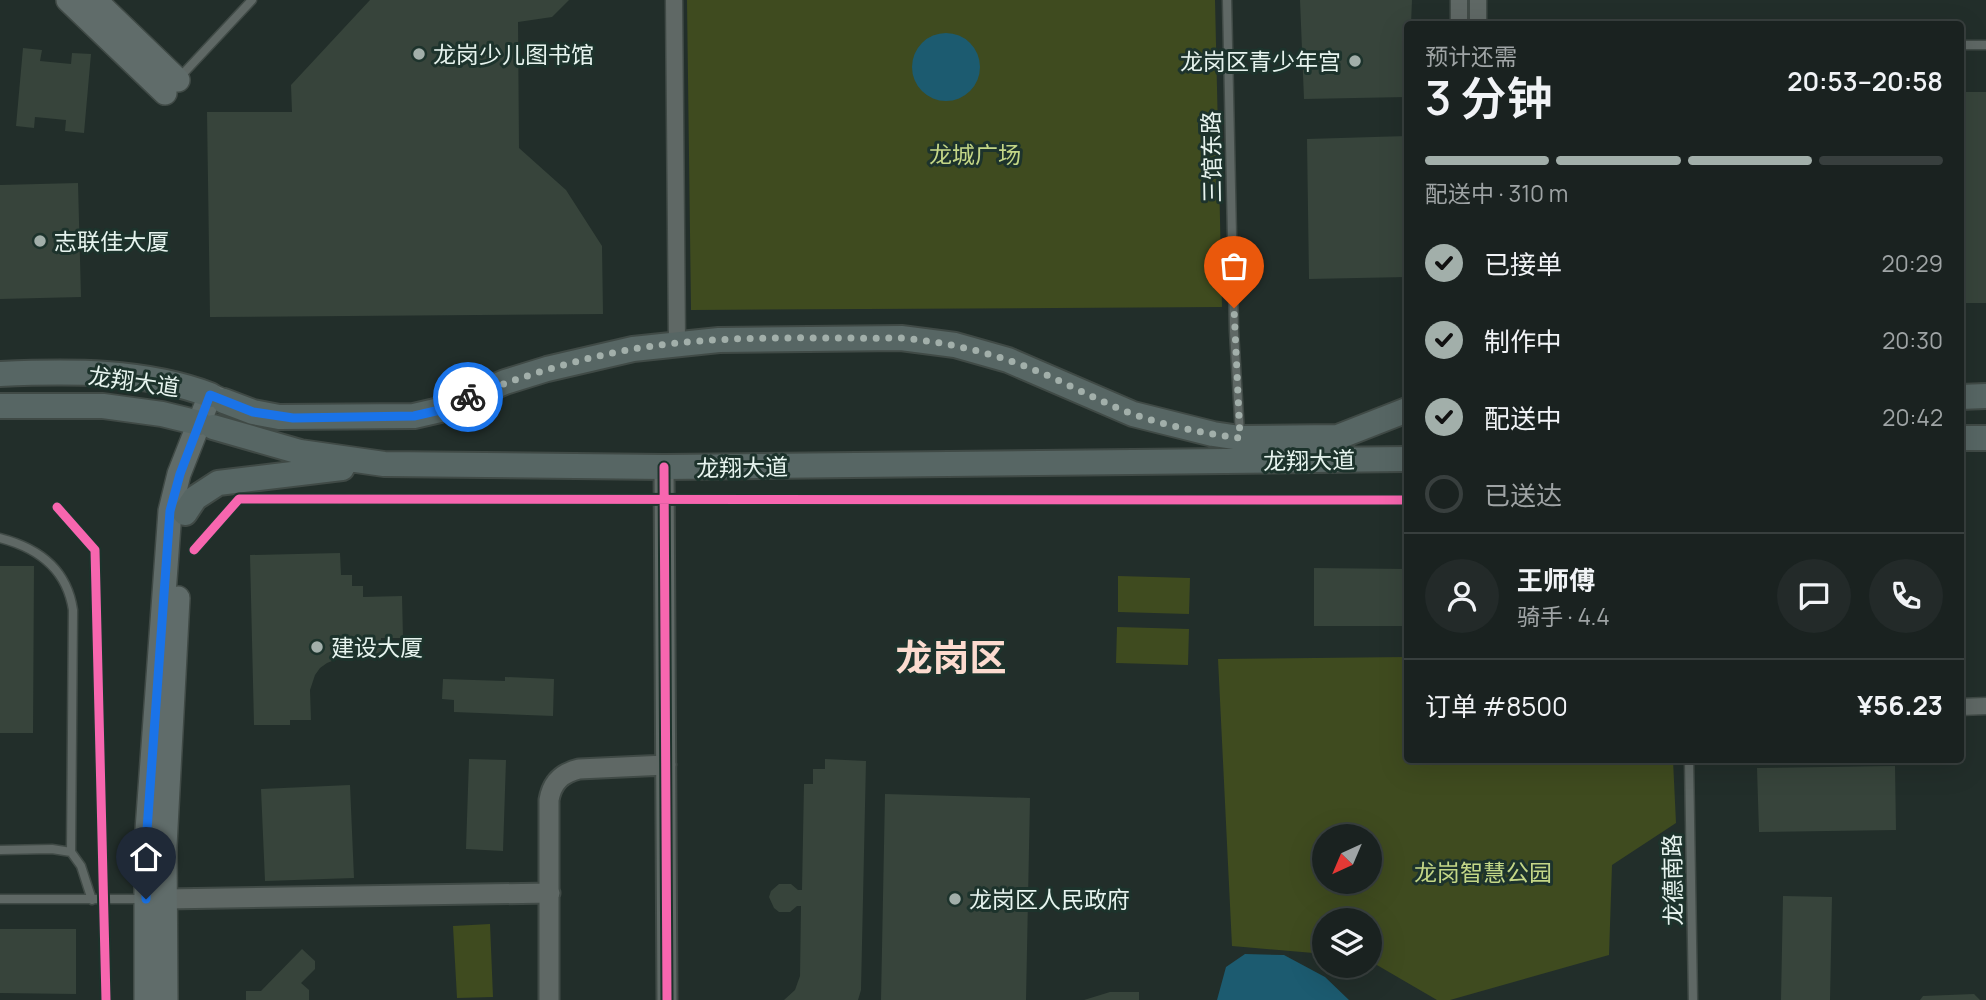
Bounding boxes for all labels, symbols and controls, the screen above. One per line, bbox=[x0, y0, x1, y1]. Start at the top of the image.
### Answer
place label: 龙岗少儿图书馆 bbox=[433, 38, 594, 70]
text: 预计还需 bbox=[1425, 40, 1517, 72]
place label: 龙岗区青少年宫 bbox=[1180, 45, 1341, 77]
marker: 龙岗少儿图书馆 bbox=[411, 46, 427, 62]
marker: 龙岗区青少年宫 bbox=[1347, 53, 1363, 69]
text: 20:53–20:58 bbox=[1787, 63, 1943, 99]
text: 3 分钟 bbox=[1425, 66, 1553, 129]
street label: 三馆东路 bbox=[1194, 111, 1228, 203]
park label: 龙城广场 bbox=[929, 138, 1021, 170]
text: 配送中 · 310 m bbox=[1425, 177, 1568, 209]
place label: 志联佳大厦 bbox=[54, 225, 169, 257]
marker: 志联佳大厦 bbox=[32, 233, 48, 249]
pin bbox=[1204, 236, 1264, 308]
icon: check bbox=[1425, 244, 1463, 282]
text: 已接单 bbox=[1484, 246, 1562, 282]
icon: bag bbox=[1215, 247, 1253, 285]
text: 20:29 bbox=[1882, 247, 1943, 279]
icon: check bbox=[1425, 321, 1463, 359]
text: 制作中 bbox=[1484, 323, 1562, 359]
text: 20:30 bbox=[1882, 324, 1943, 356]
street label: 龙翔大道 bbox=[86, 359, 182, 403]
courier bbox=[433, 362, 503, 432]
icon: bike bbox=[449, 378, 487, 416]
icon: check bbox=[1425, 398, 1463, 436]
text: 配送中 bbox=[1484, 400, 1562, 436]
text: 20:42 bbox=[1882, 401, 1943, 433]
street label: 龙翔大道 bbox=[1263, 443, 1355, 477]
street label: 龙翔大道 bbox=[696, 450, 788, 484]
text: 已送达 bbox=[1484, 477, 1562, 513]
button: person bbox=[1425, 559, 1499, 633]
button: chat bbox=[1777, 559, 1851, 633]
button: phone bbox=[1869, 559, 1943, 633]
text: 王师傅 bbox=[1517, 562, 1595, 598]
text: 骑手 · 4.4 bbox=[1517, 600, 1610, 632]
place label: 建设大厦 bbox=[331, 631, 423, 663]
district label: 龙岗区 bbox=[896, 632, 1007, 682]
marker: 建设大厦 bbox=[309, 639, 325, 655]
text: ¥56.23 bbox=[1857, 687, 1943, 723]
text: 订单 #8500 bbox=[1425, 688, 1568, 724]
north arrow bbox=[1312, 824, 1382, 894]
map controls bbox=[1312, 824, 1382, 978]
pin bbox=[116, 827, 176, 899]
street label: 龙德南路 bbox=[1655, 834, 1689, 926]
icon: home bbox=[127, 838, 165, 876]
park label: 龙岗智慧公园 bbox=[1414, 856, 1552, 888]
place label: 龙岗区人民政府 bbox=[969, 883, 1130, 915]
marker: 龙岗区人民政府 bbox=[947, 891, 963, 907]
button: layers bbox=[1312, 908, 1382, 978]

